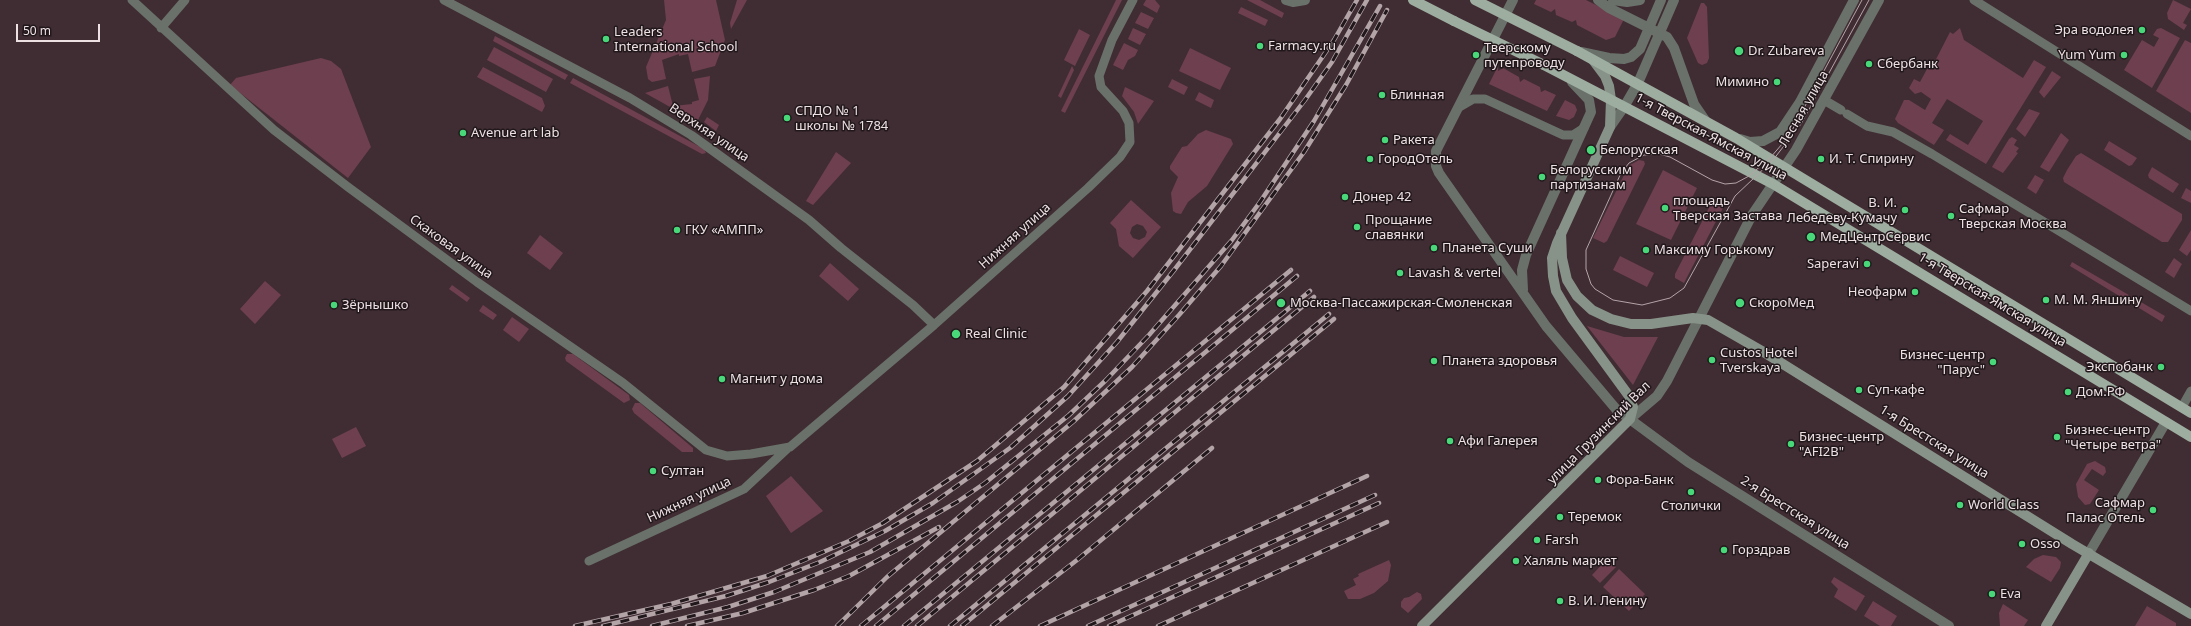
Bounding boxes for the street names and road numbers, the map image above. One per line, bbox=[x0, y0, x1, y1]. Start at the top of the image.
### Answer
street label: Лесная улица bbox=[1776, 68, 1832, 150]
street label: 1-я Тверская-Ямская улица bbox=[1632, 90, 1790, 184]
street label: Верхняя улица bbox=[666, 100, 752, 166]
street label: Нижняя улица bbox=[976, 200, 1054, 272]
street label: Скаковая улица bbox=[406, 212, 496, 282]
street label: 1-я Тверская-Ямская улица bbox=[1915, 250, 2069, 350]
street label: улица Грузинский Вал bbox=[1544, 378, 1654, 488]
street label: 1-я Брестская улица bbox=[1876, 402, 1992, 482]
street label: 2-я Брестская улица bbox=[1737, 473, 1853, 553]
street label: Нижняя улица bbox=[645, 474, 733, 526]

